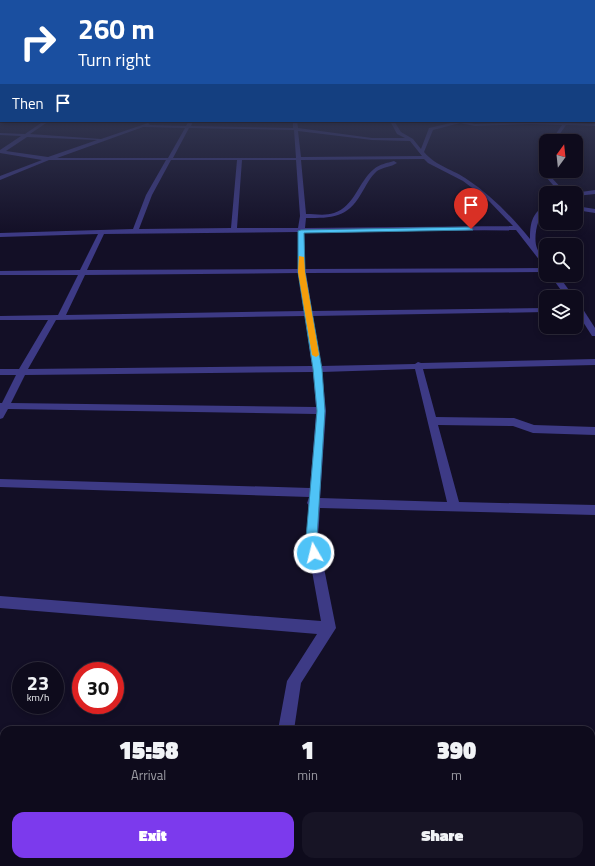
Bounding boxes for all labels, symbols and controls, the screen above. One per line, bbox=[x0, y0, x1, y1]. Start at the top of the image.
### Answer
text: 260 m bbox=[78, 7, 155, 50]
icon: right bbox=[12, 16, 64, 68]
text: Turn right bbox=[78, 46, 151, 73]
text: Then bbox=[12, 92, 44, 115]
icon: arrive bbox=[52, 92, 74, 114]
north arrow bbox=[539, 134, 583, 178]
map controls bbox=[539, 134, 583, 334]
button: sound bbox=[539, 186, 583, 230]
pin bbox=[454, 188, 488, 229]
icon: arrive bbox=[460, 194, 482, 216]
button: search bbox=[539, 238, 583, 282]
button: layers bbox=[539, 290, 583, 334]
position arrow bbox=[293, 532, 335, 574]
speed limit sign: 30 bbox=[72, 662, 124, 714]
text: 23 bbox=[27, 667, 49, 698]
text: km/h bbox=[27, 690, 49, 705]
text: 15:58 bbox=[119, 732, 178, 768]
text: 1 bbox=[301, 732, 314, 768]
text: 390 bbox=[437, 732, 476, 768]
text: Arrival bbox=[131, 765, 166, 785]
text: min bbox=[297, 765, 318, 785]
text: m bbox=[451, 765, 462, 785]
button: Exit bbox=[12, 812, 294, 858]
button: Share bbox=[302, 812, 583, 858]

